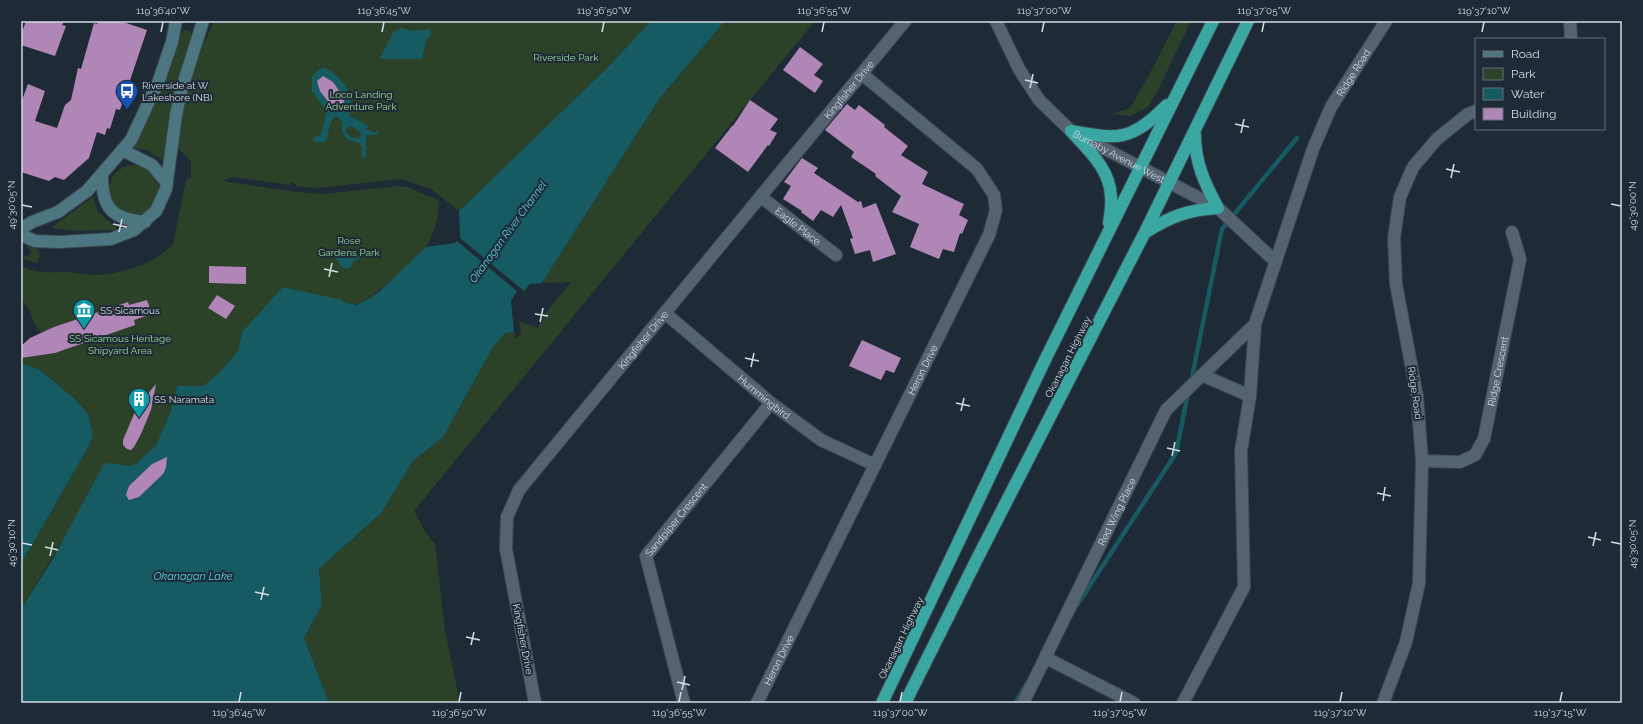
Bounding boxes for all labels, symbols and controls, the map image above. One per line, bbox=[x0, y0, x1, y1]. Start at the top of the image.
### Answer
text: 119°36'40"W bbox=[136, 5, 191, 16]
text: 119°36'45"W bbox=[357, 5, 411, 16]
text: 119°36'50"W bbox=[577, 5, 632, 16]
text: 119°36'55"W bbox=[797, 5, 852, 16]
text: 119°37'00"W bbox=[1017, 5, 1072, 16]
text: 119°37'05"W bbox=[1237, 5, 1292, 16]
text: 119°37'10"W bbox=[1458, 5, 1511, 16]
legend bbox=[1475, 38, 1605, 130]
street label: Ridge Road bbox=[1334, 47, 1372, 98]
text: Road bbox=[1511, 47, 1540, 61]
park label: Riverside Park bbox=[533, 52, 599, 63]
street label: Kingfisher Drive bbox=[822, 58, 876, 121]
text: Park bbox=[1511, 67, 1536, 81]
bus stop icon: Riverside at W Lakeshore (NB) bbox=[114, 78, 140, 111]
place label: Riverside at W Lakeshore (NB) bbox=[142, 80, 213, 103]
text: Water bbox=[1511, 87, 1545, 101]
park label: Loco Landing Adventure Park bbox=[325, 89, 397, 112]
text: Building bbox=[1511, 107, 1557, 121]
street label: Burnaby Avenue West bbox=[1071, 128, 1167, 185]
water label: Okanagan River Channel bbox=[467, 178, 549, 285]
text: 49°30'05"N bbox=[6, 180, 17, 230]
text: 49°30'00"N bbox=[1627, 181, 1638, 231]
street label: Eagle Place bbox=[773, 205, 823, 247]
park label: Rose Gardens Park bbox=[318, 235, 381, 258]
museum icon: SS Sicamous bbox=[71, 297, 97, 330]
place label: SS Sicamous bbox=[100, 305, 160, 316]
street label: Kingfisher Drive bbox=[616, 308, 670, 371]
street label: Okanagan Highway bbox=[1043, 314, 1094, 399]
park label: SS Sicamous Heritage Shipyard Area bbox=[69, 333, 171, 356]
street label: Ridge Crescent bbox=[1485, 335, 1510, 407]
street label: Heron Drive bbox=[905, 343, 939, 397]
street label: Ridge Road bbox=[1406, 366, 1424, 420]
street label: Hummingbird bbox=[736, 372, 793, 421]
building icon: SS Naramata bbox=[126, 386, 152, 419]
place label: SS Naramata bbox=[154, 394, 214, 405]
street label: Red Wing Place bbox=[1095, 476, 1138, 547]
street label: Sandpiper Crescent bbox=[643, 480, 709, 558]
text: 49°30'10"N bbox=[6, 519, 17, 567]
text: 49°30'05"N bbox=[1627, 519, 1638, 569]
water label: Okanagan Lake bbox=[153, 570, 233, 583]
street label: Okanagan Highway bbox=[876, 595, 926, 681]
street label: Kingfisher Drive bbox=[511, 603, 535, 675]
street label: Heron Drive bbox=[761, 633, 795, 687]
text: 119°36'45"W bbox=[212, 707, 266, 718]
text: 119°36'50"W bbox=[432, 707, 487, 718]
text: 119°36'55"W bbox=[652, 707, 707, 718]
text: 119°37'00"W bbox=[873, 707, 928, 718]
text: 119°37'05"W bbox=[1093, 707, 1148, 718]
text: 119°37'10"W bbox=[1314, 707, 1367, 718]
text: 119°37'15"W bbox=[1534, 707, 1587, 718]

